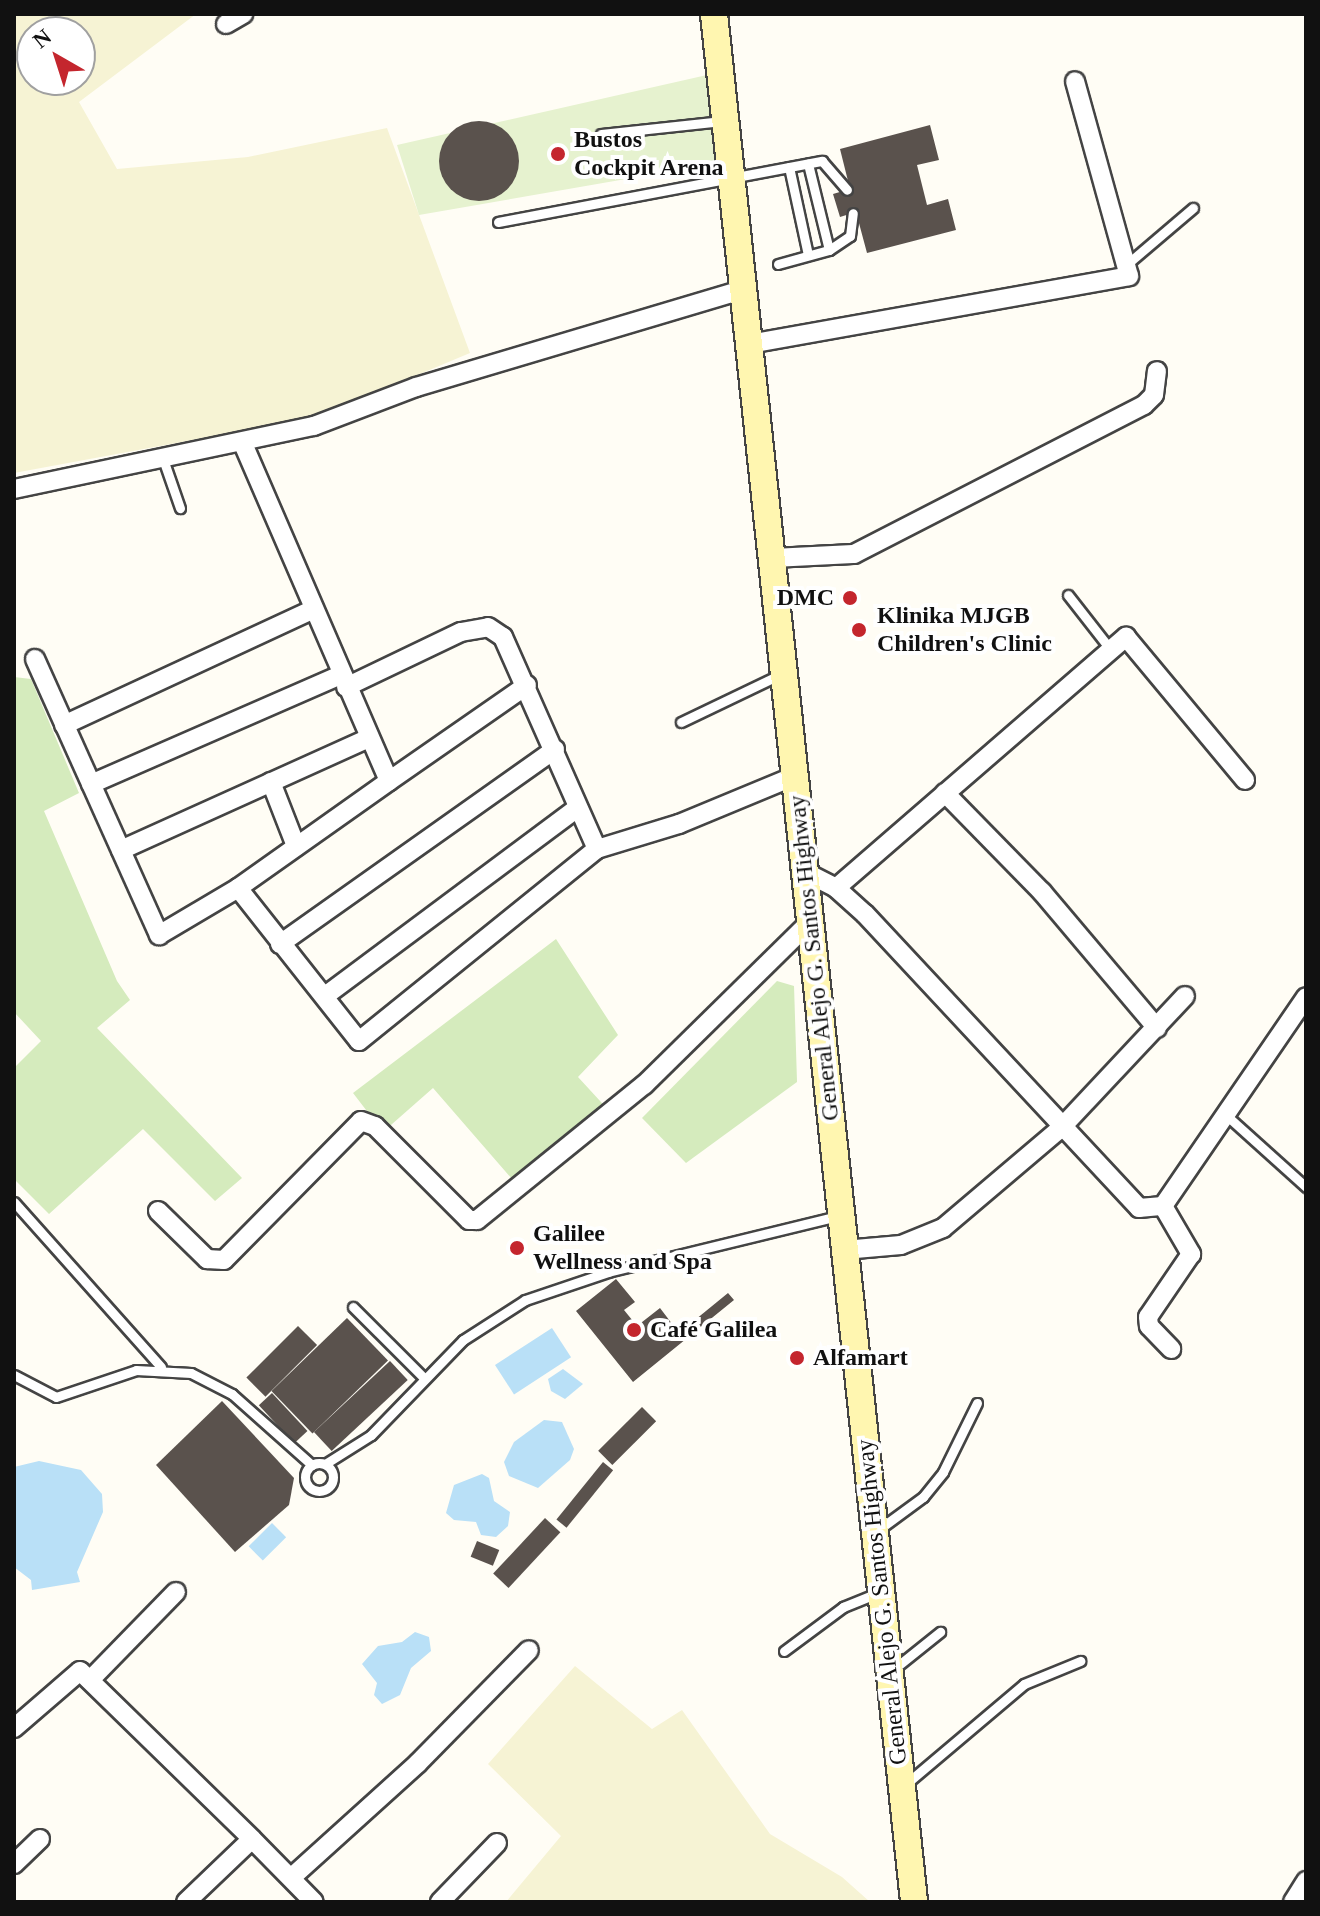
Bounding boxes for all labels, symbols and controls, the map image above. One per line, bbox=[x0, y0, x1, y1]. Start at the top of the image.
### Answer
north arrow bbox=[16, 16, 96, 96]
text: N bbox=[28, 24, 56, 53]
place label: Bustos Cockpit Arena bbox=[574, 126, 725, 182]
marker: Bustos Cockpit Arena bbox=[549, 145, 567, 163]
place label: DMC bbox=[777, 584, 834, 612]
marker: DMC bbox=[841, 589, 859, 607]
place label: Klinika MJGB Children's Clinic bbox=[877, 602, 1052, 658]
marker: Klinika MJGB Children's Clinic bbox=[848, 619, 870, 641]
street label: General Alejo G. Santos Highway bbox=[783, 793, 845, 1123]
place label: Galilee Wellness and Spa bbox=[533, 1220, 712, 1276]
marker: Galilee Wellness and Spa bbox=[508, 1239, 526, 1257]
place label: Café Galilea bbox=[650, 1316, 777, 1344]
marker: Café Galilea bbox=[625, 1321, 643, 1339]
place label: Alfamart bbox=[813, 1344, 908, 1372]
marker: Alfamart bbox=[788, 1349, 806, 1367]
street label: General Alejo G. Santos Highway bbox=[851, 1437, 913, 1767]

